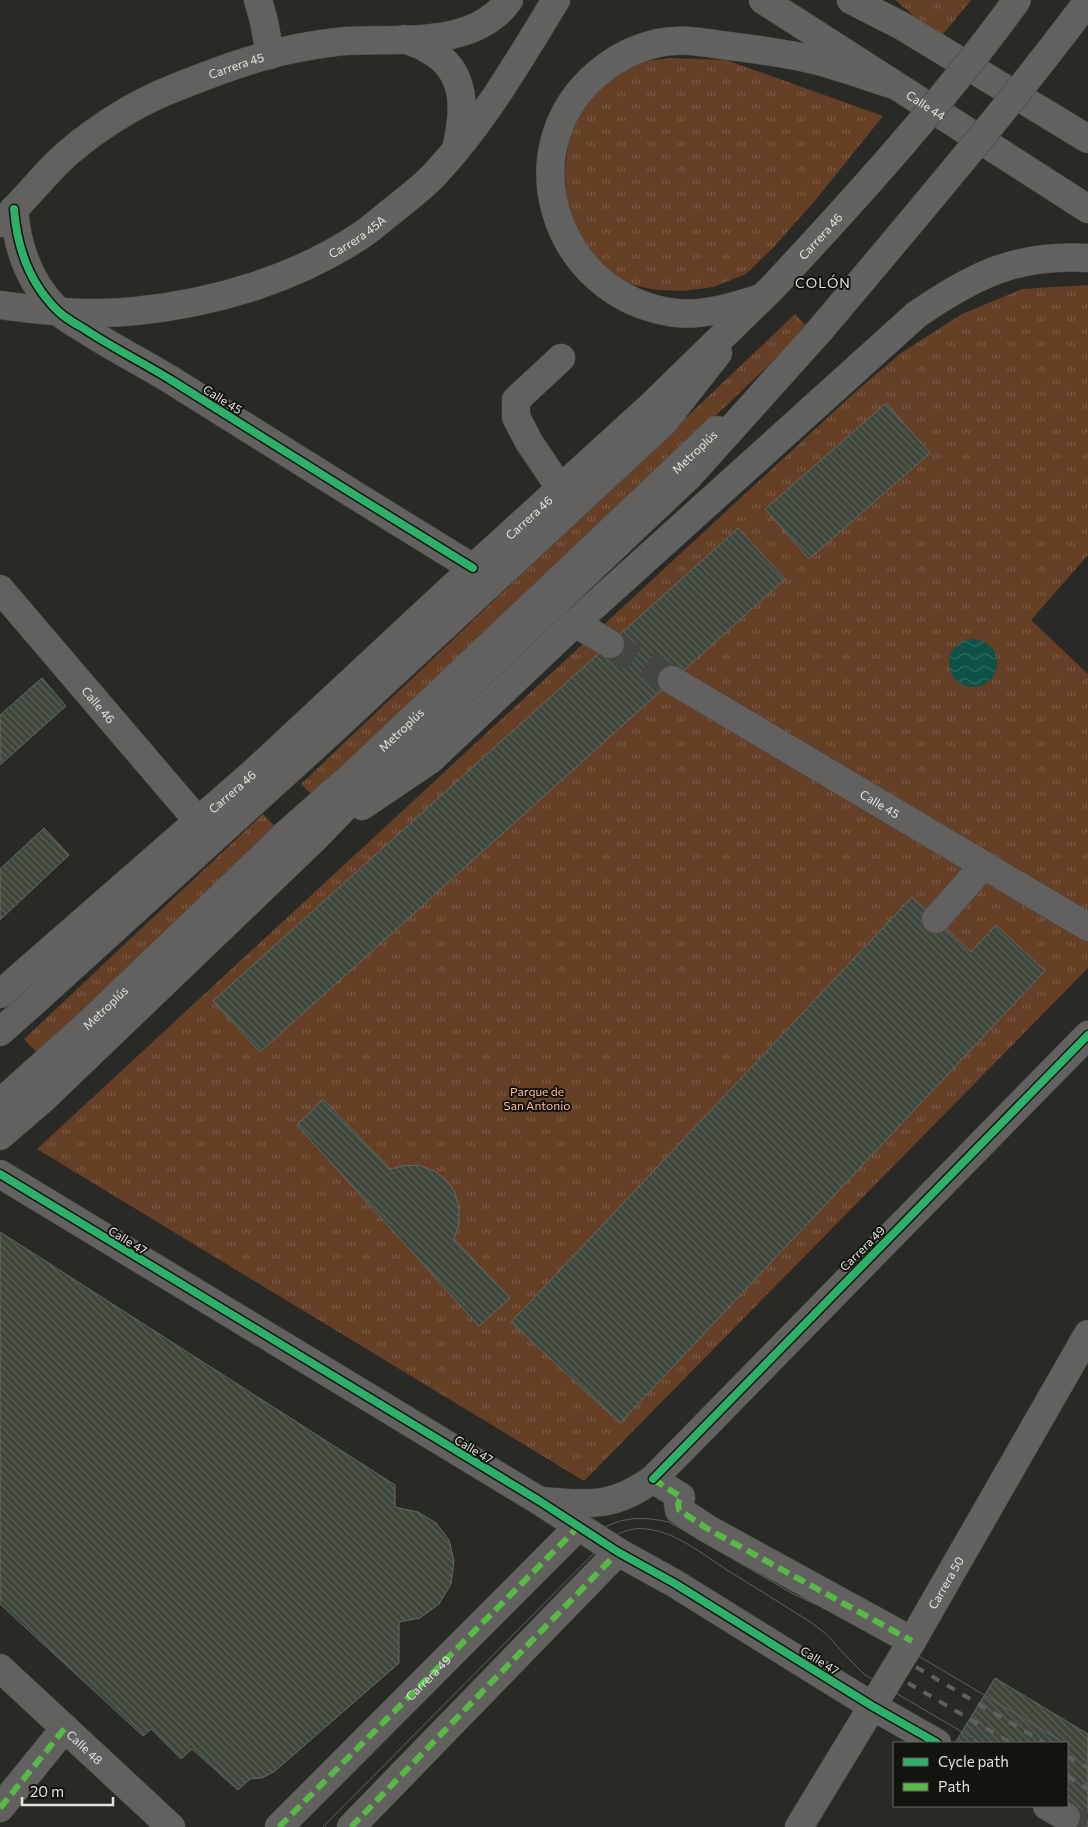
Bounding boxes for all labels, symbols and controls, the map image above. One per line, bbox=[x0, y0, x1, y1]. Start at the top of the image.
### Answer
street label: Carrera 45 bbox=[206, 50, 266, 81]
street label: Calle 44 bbox=[904, 87, 948, 123]
street label: Carrera 46 bbox=[795, 210, 845, 262]
street label: Carrera 45A bbox=[326, 212, 388, 260]
district label: COLÓN bbox=[795, 274, 851, 291]
street label: Calle 45 bbox=[201, 382, 245, 416]
street label: Metroplús bbox=[669, 427, 720, 476]
street label: Carrera 46 bbox=[503, 493, 555, 542]
street label: Calle 46 bbox=[79, 683, 118, 726]
street label: Metroplús bbox=[375, 705, 426, 754]
street label: Carrera 46 bbox=[206, 767, 258, 816]
street label: Calle 45 bbox=[858, 786, 902, 821]
street label: Metroplús bbox=[80, 983, 130, 1032]
park label: Parque de San Antonio bbox=[504, 1084, 570, 1112]
street label: Calle 47 bbox=[106, 1223, 150, 1257]
street label: Carrera 49 bbox=[837, 1223, 887, 1273]
street label: Calle 47 bbox=[452, 1432, 496, 1466]
street label: Carrera 50 bbox=[925, 1554, 966, 1611]
street label: Calle 47 bbox=[798, 1643, 842, 1677]
street label: Carrera 49 bbox=[403, 1652, 453, 1703]
street label: Calle 48 bbox=[64, 1727, 106, 1767]
legend bbox=[893, 1742, 1068, 1807]
text: Cycle path bbox=[938, 1752, 1009, 1770]
scale bar bbox=[22, 1774, 114, 1806]
text: Path bbox=[938, 1777, 970, 1795]
text: 20 m bbox=[30, 1782, 64, 1800]

